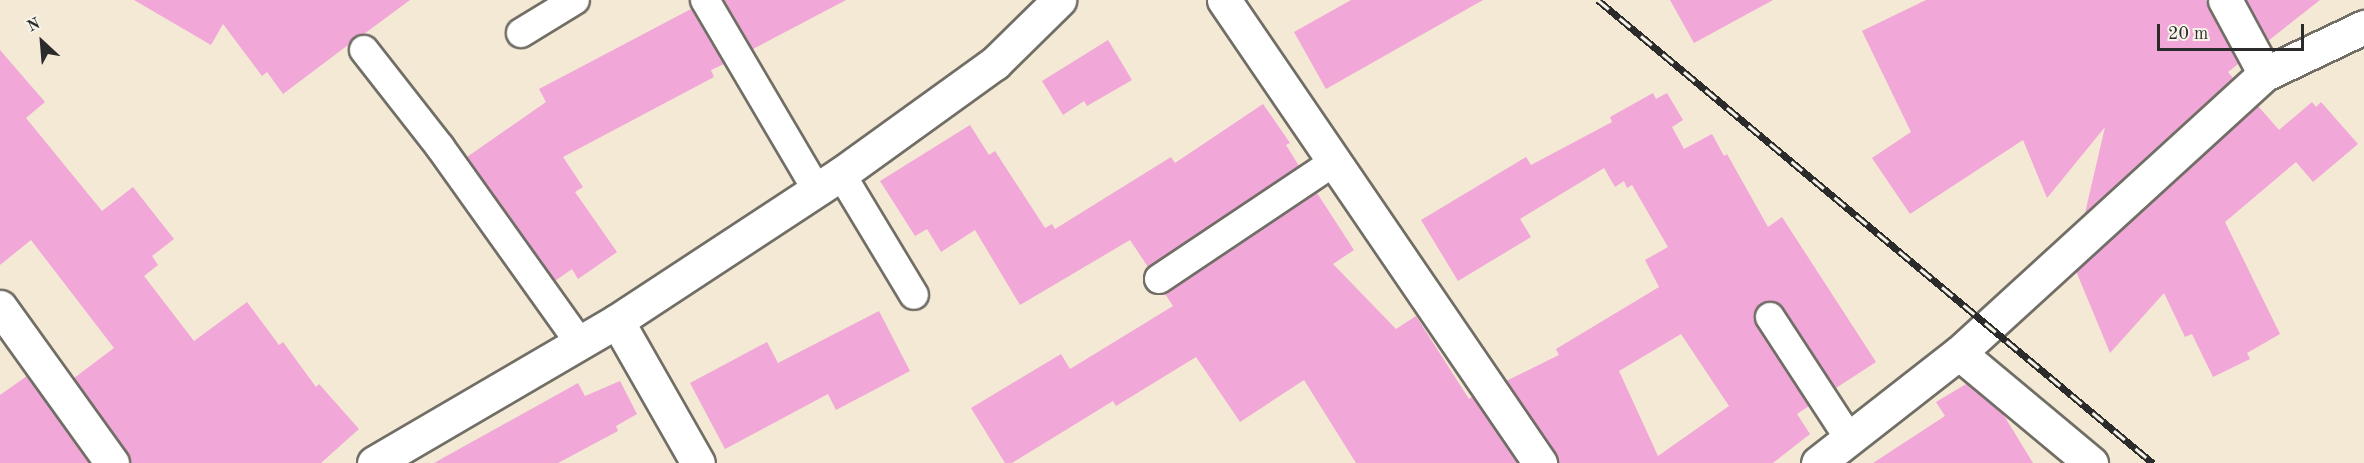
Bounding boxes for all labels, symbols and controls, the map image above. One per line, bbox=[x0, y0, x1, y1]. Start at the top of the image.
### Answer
north arrow bbox=[12, 12, 72, 72]
scale bar bbox=[2160, 12, 2307, 50]
text: N bbox=[25, 16, 43, 36]
text: 20 m bbox=[2168, 25, 2208, 43]

